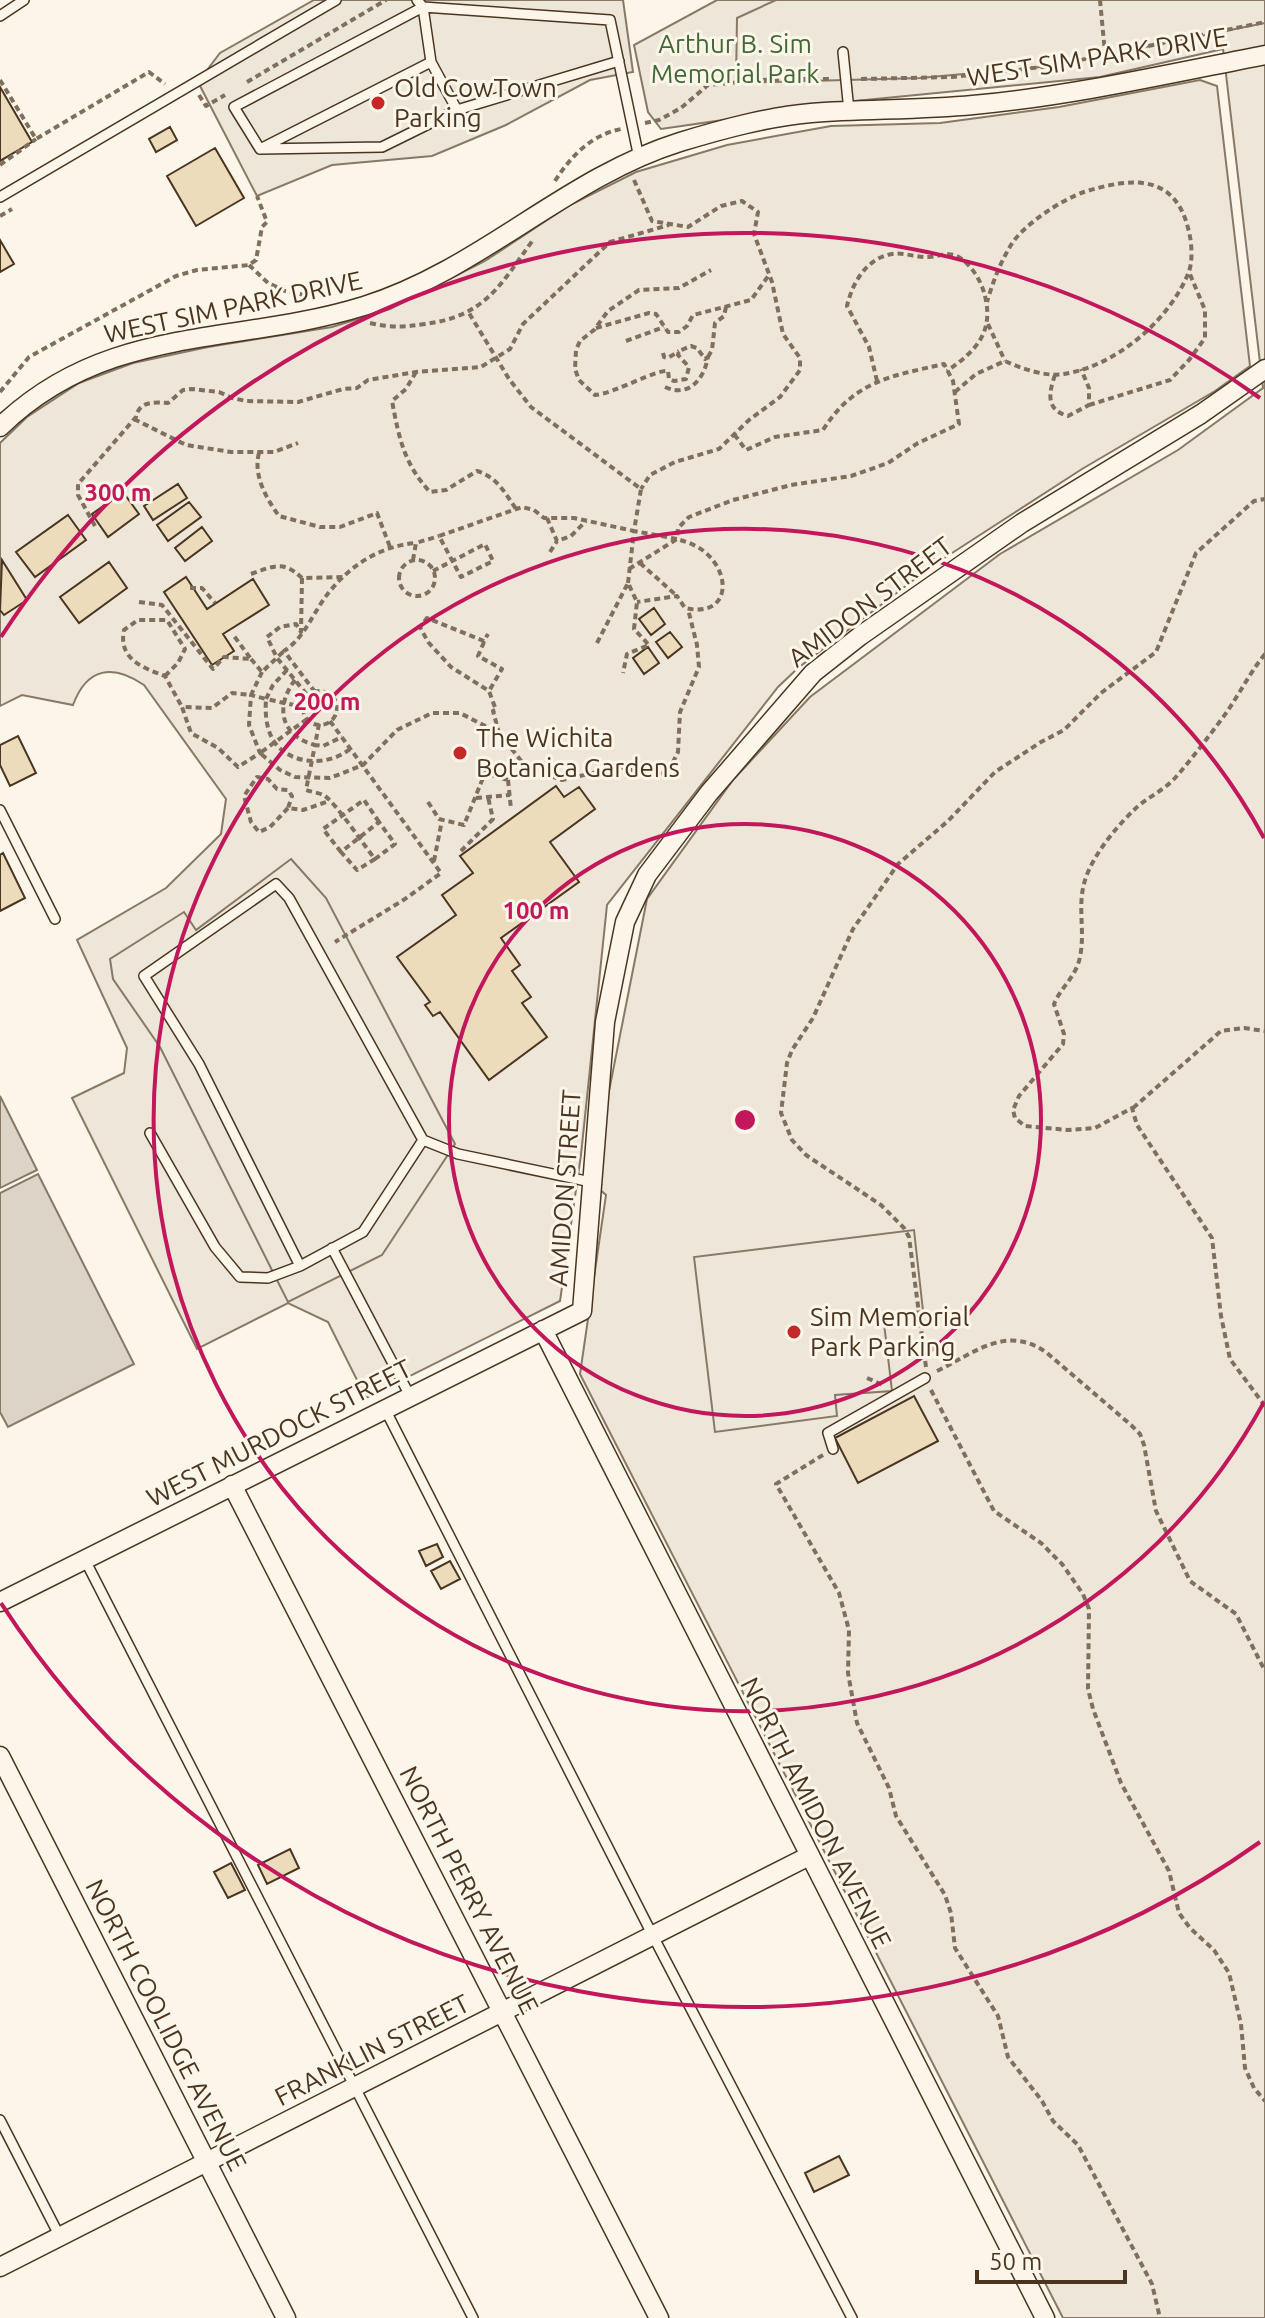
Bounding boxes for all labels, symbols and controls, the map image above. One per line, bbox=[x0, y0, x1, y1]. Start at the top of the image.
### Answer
street label: WEST SIM PARK DRIVE bbox=[965, 22, 1229, 91]
park label: Arthur B. Sim Memorial Park bbox=[651, 29, 819, 88]
place label: Old CowTown Parking bbox=[394, 73, 557, 132]
marker: Old CowTown Parking bbox=[369, 94, 387, 112]
street label: WEST SIM PARK DRIVE bbox=[101, 265, 365, 348]
text: 300 m bbox=[85, 479, 151, 506]
street label: AMIDON STREET bbox=[782, 531, 957, 672]
text: 200 m bbox=[294, 688, 360, 715]
place label: The Wichita Botanica Gardens bbox=[476, 723, 680, 782]
marker: The Wichita Botanica Gardens bbox=[451, 744, 469, 762]
text: 100 m bbox=[503, 897, 569, 924]
street label: AMIDON STREET bbox=[543, 1089, 586, 1287]
centre of rings bbox=[731, 1106, 759, 1134]
place label: Sim Memorial Park Parking bbox=[810, 1302, 969, 1361]
marker: Sim Memorial Park Parking bbox=[785, 1323, 803, 1341]
street label: WEST MURDOCK STREET bbox=[142, 1353, 416, 1512]
street label: NORTH AMIDON AVENUE bbox=[735, 1672, 898, 1953]
street label: NORTH PERRY AVENUE bbox=[394, 1761, 545, 2019]
street label: NORTH COOLIDGE AVENUE bbox=[80, 1874, 253, 2175]
street label: FRANKLIN STREET bbox=[270, 1988, 474, 2111]
scale bar bbox=[977, 2234, 1125, 2284]
text: 50 m bbox=[989, 2248, 1042, 2275]

